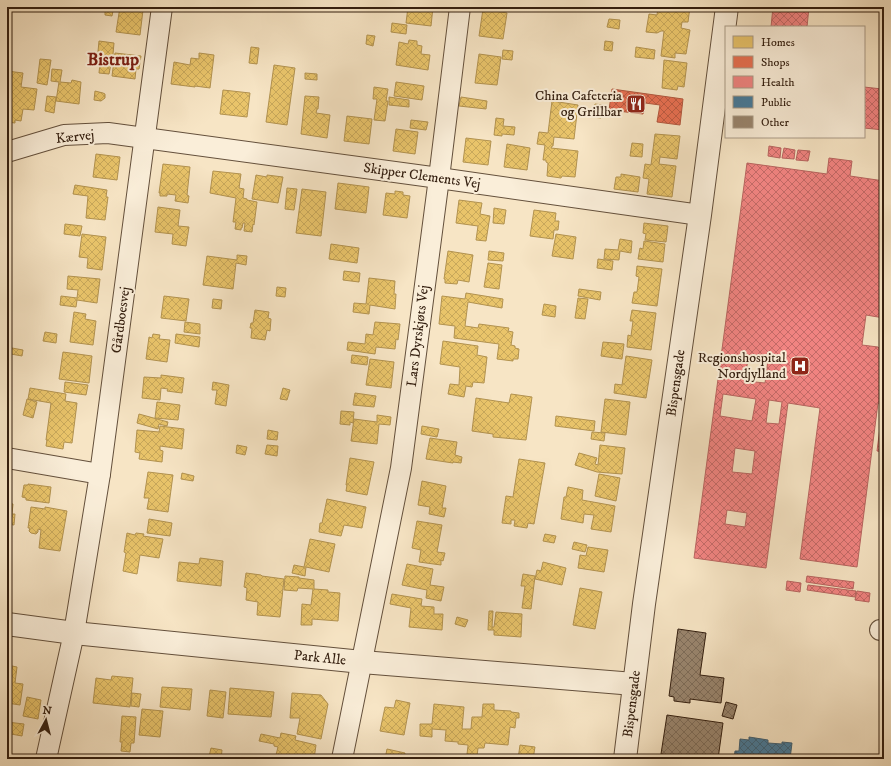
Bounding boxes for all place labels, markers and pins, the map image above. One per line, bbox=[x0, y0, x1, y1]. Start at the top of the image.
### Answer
place label: China Cafeteria og Grillbar bbox=[535, 87, 623, 121]
restaurant icon: China Cafeteria og Grillbar bbox=[625, 93, 647, 115]
place label: Regionshospital Nordjylland bbox=[698, 349, 787, 383]
hospital icon: Regionshospital Nordjylland bbox=[789, 355, 811, 377]

